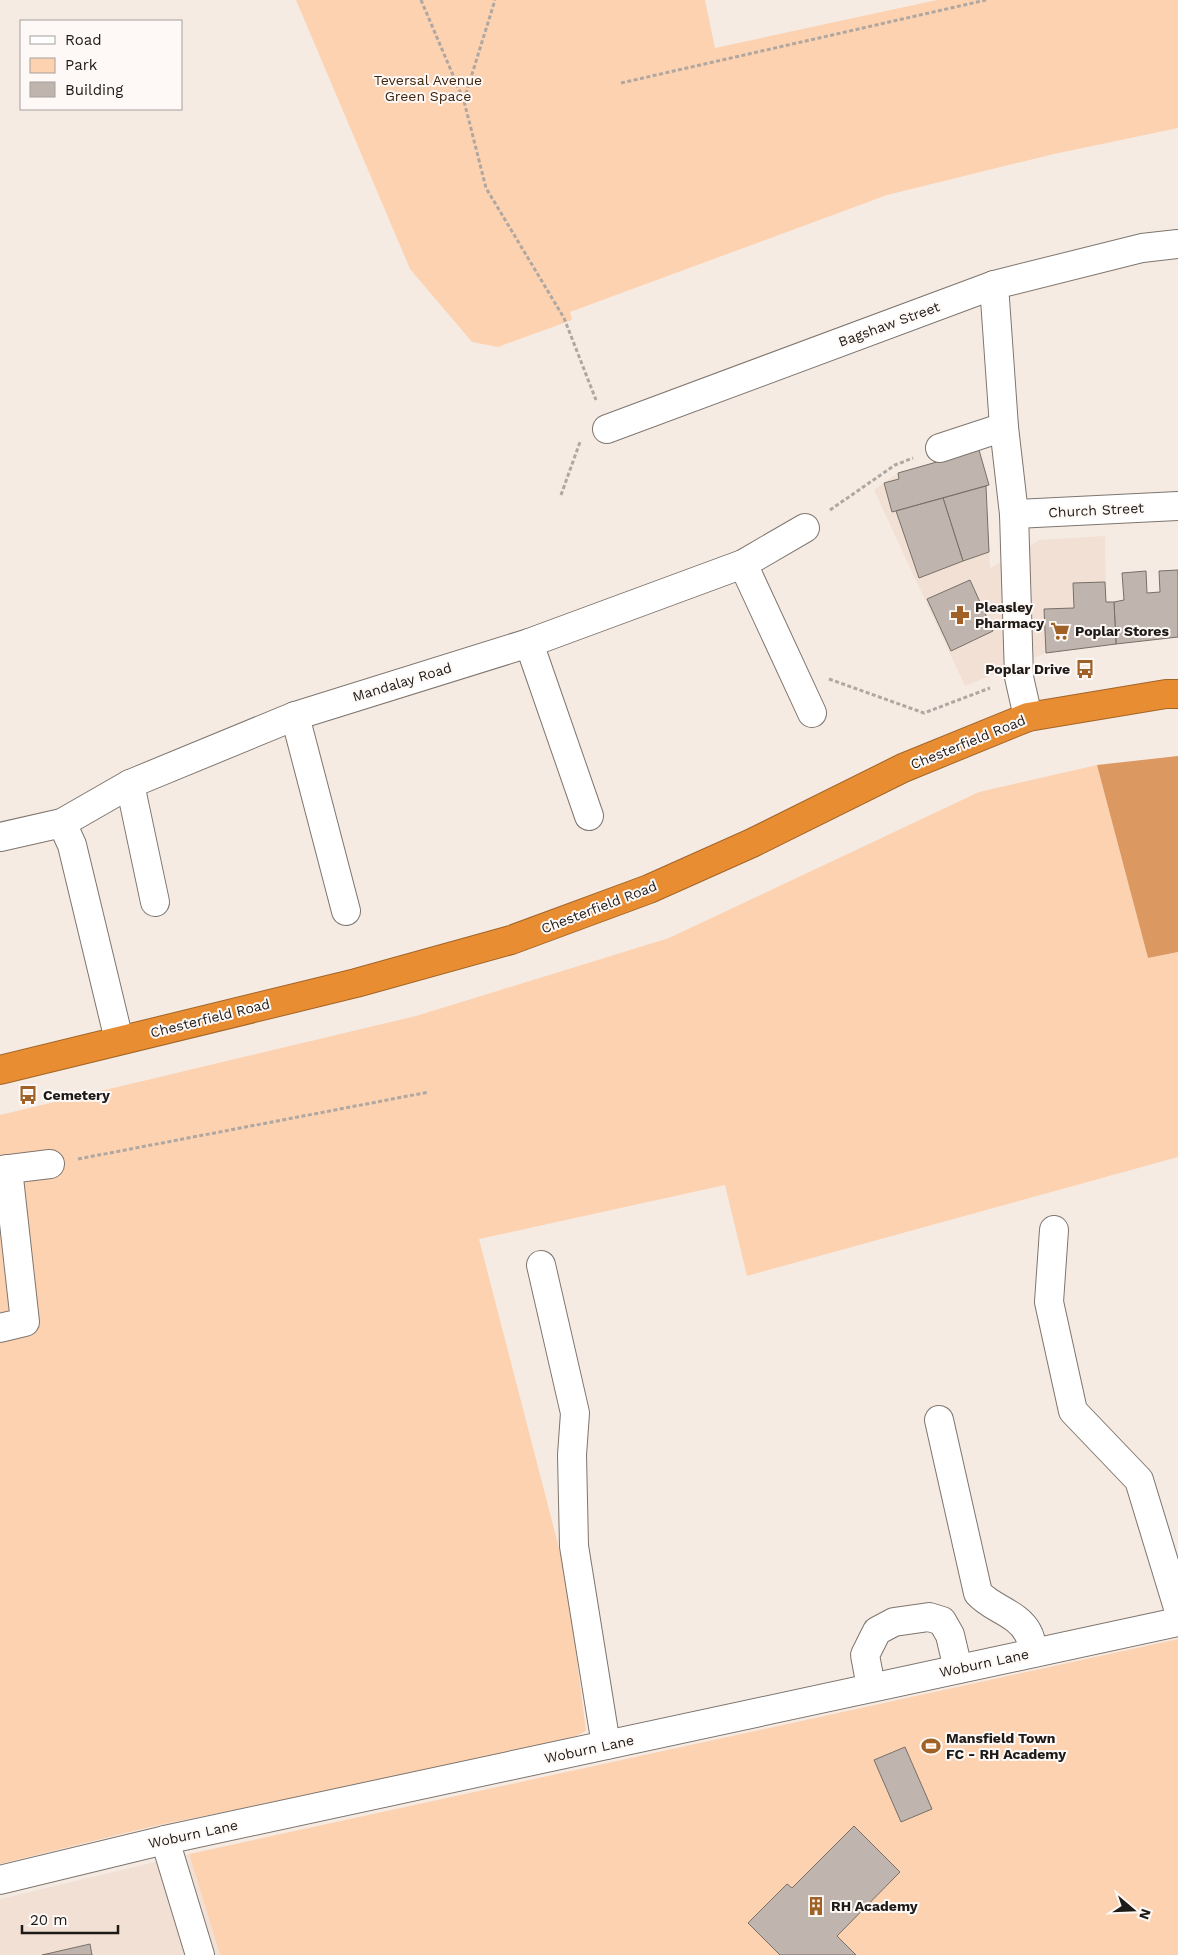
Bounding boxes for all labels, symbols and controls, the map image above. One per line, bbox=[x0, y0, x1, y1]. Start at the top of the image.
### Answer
legend bbox=[20, 20, 182, 110]
text: Road bbox=[65, 31, 102, 49]
text: Park bbox=[65, 56, 98, 74]
park label: Teversal Avenue Green Space bbox=[374, 72, 482, 104]
text: Building bbox=[65, 81, 123, 99]
street label: Bagshaw Street bbox=[836, 298, 942, 350]
street label: Church Street bbox=[1048, 499, 1144, 520]
place label: Pleasley Pharmacy bbox=[975, 599, 1044, 631]
pharmacy icon: Pleasley Pharmacy bbox=[949, 604, 971, 626]
supermarket icon: Poplar Stores bbox=[1049, 620, 1071, 642]
place label: Poplar Stores bbox=[1075, 623, 1169, 639]
bus stop icon: Poplar Drive bbox=[1074, 658, 1096, 680]
street label: Mandalay Road bbox=[351, 659, 453, 705]
place label: Poplar Drive bbox=[985, 661, 1070, 677]
street label: Chesterfield Road bbox=[908, 712, 1028, 772]
street label: Chesterfield Road bbox=[539, 878, 659, 936]
street label: Chesterfield Road bbox=[149, 995, 271, 1041]
bus stop icon: Cemetery bbox=[17, 1084, 39, 1106]
place label: Cemetery bbox=[43, 1087, 110, 1103]
street label: Woburn Lane bbox=[938, 1646, 1030, 1680]
place label: Mansfield Town FC - RH Academy bbox=[946, 1730, 1066, 1762]
street label: Woburn Lane bbox=[543, 1732, 635, 1766]
sports icon: Mansfield Town FC - RH Academy bbox=[920, 1735, 942, 1757]
street label: Woburn Lane bbox=[147, 1817, 239, 1851]
north arrow bbox=[1108, 1885, 1158, 1935]
building icon: RH Academy bbox=[805, 1895, 827, 1917]
place label: RH Academy bbox=[831, 1898, 918, 1914]
scale bar bbox=[22, 1902, 119, 1934]
text: N bbox=[1136, 1907, 1155, 1922]
text: 20 m bbox=[30, 1911, 68, 1929]

